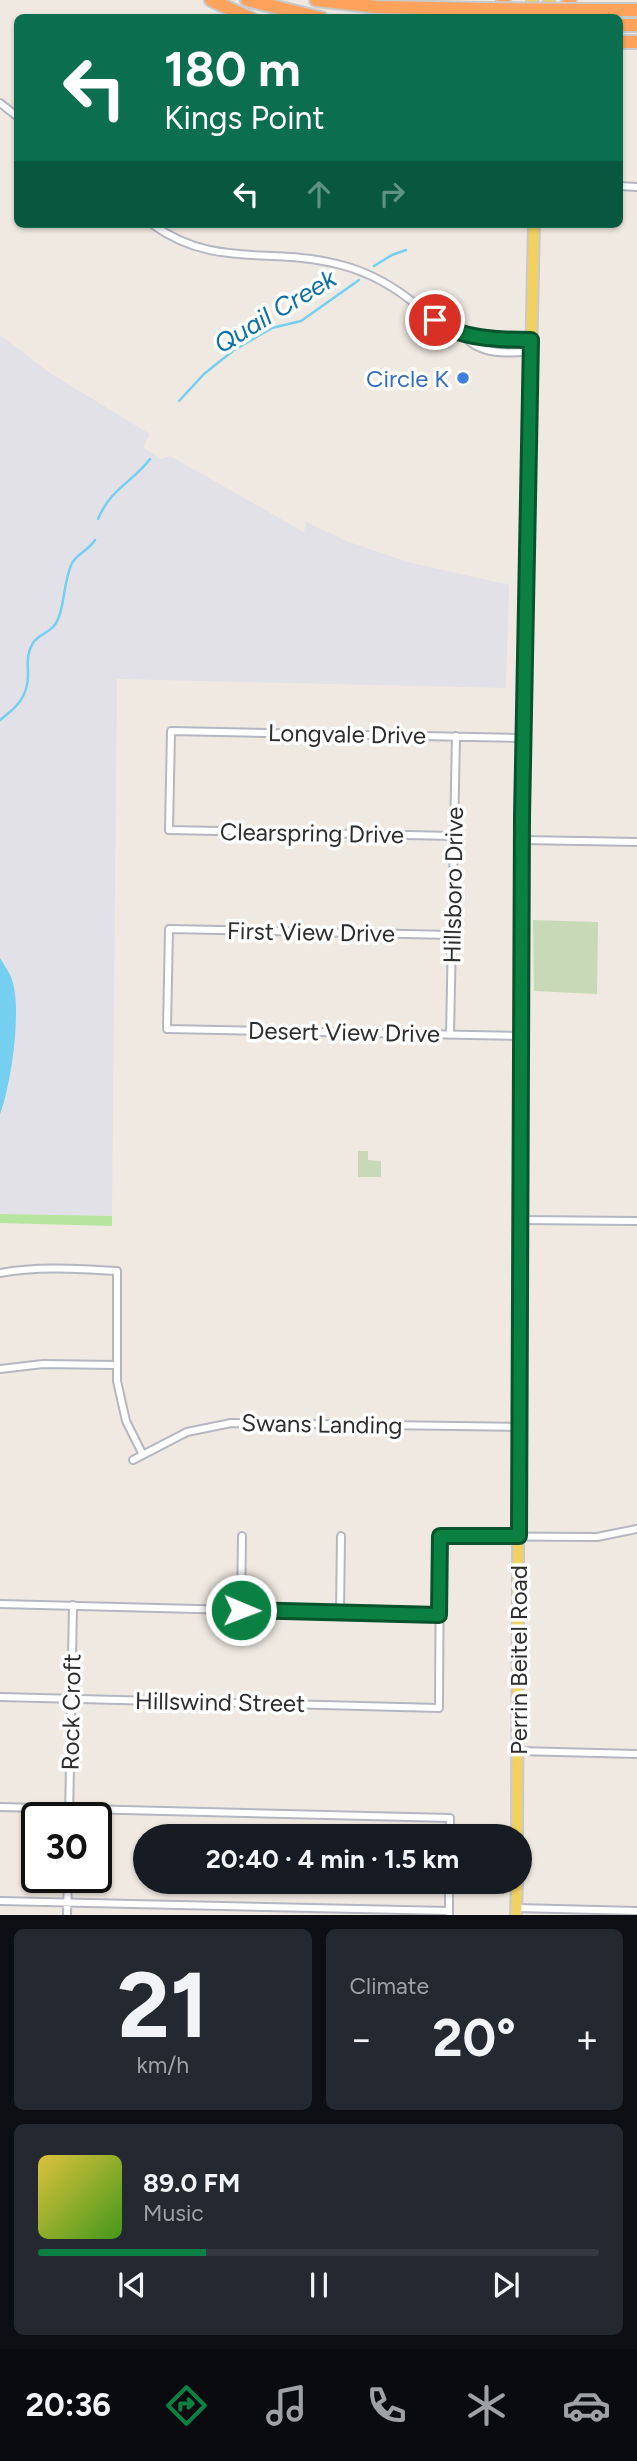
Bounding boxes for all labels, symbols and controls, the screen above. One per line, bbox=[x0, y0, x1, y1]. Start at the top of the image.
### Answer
text: 180 m bbox=[164, 39, 301, 98]
icon: left bbox=[49, 42, 140, 133]
text: Kings Point bbox=[164, 99, 325, 137]
icon: left bbox=[227, 175, 265, 213]
icon: ahead bbox=[300, 175, 338, 213]
icon: right bbox=[373, 175, 411, 213]
water label: Quail Creek bbox=[208, 261, 343, 360]
pin bbox=[405, 290, 465, 350]
icon: arrive bbox=[416, 301, 454, 339]
place label: Circle K bbox=[366, 364, 449, 393]
marker: Circle K bbox=[455, 370, 471, 386]
street label: Longvale Drive bbox=[268, 718, 426, 750]
street label: Hillsboro Drive bbox=[437, 806, 469, 964]
street label: Clearspring Drive bbox=[220, 817, 404, 849]
street label: First View Drive bbox=[227, 916, 395, 948]
street label: Desert View Drive bbox=[248, 1016, 440, 1048]
street label: Swans Landing bbox=[241, 1408, 403, 1440]
street label: Perrin Beitel Road bbox=[504, 1565, 533, 1755]
position arrow bbox=[204, 1573, 278, 1647]
street label: Rock Croft bbox=[55, 1653, 87, 1771]
street label: Hillswind Street bbox=[135, 1686, 305, 1718]
speed limit sign: 30 bbox=[21, 1802, 112, 1893]
text: 20:40 · 4 min · 1.5 km bbox=[206, 1843, 459, 1875]
text: 21 bbox=[117, 1951, 208, 2060]
text: Climate bbox=[350, 1972, 429, 2000]
text: 20° bbox=[433, 2007, 516, 2069]
text: − bbox=[350, 2016, 373, 2062]
text: + bbox=[575, 2016, 599, 2062]
text: km/h bbox=[136, 2051, 189, 2079]
text: 89.0 FM bbox=[143, 2167, 240, 2199]
text: Music bbox=[143, 2199, 204, 2227]
icon: previous bbox=[113, 2266, 151, 2304]
icon: pause bbox=[300, 2266, 338, 2304]
icon: next bbox=[487, 2266, 525, 2304]
icon: directions bbox=[162, 2381, 211, 2430]
icon: music bbox=[262, 2381, 311, 2430]
icon: phone bbox=[362, 2381, 411, 2430]
icon: climate bbox=[462, 2381, 511, 2430]
icon: car bbox=[562, 2381, 611, 2430]
text: 20:36 bbox=[26, 2386, 111, 2424]

